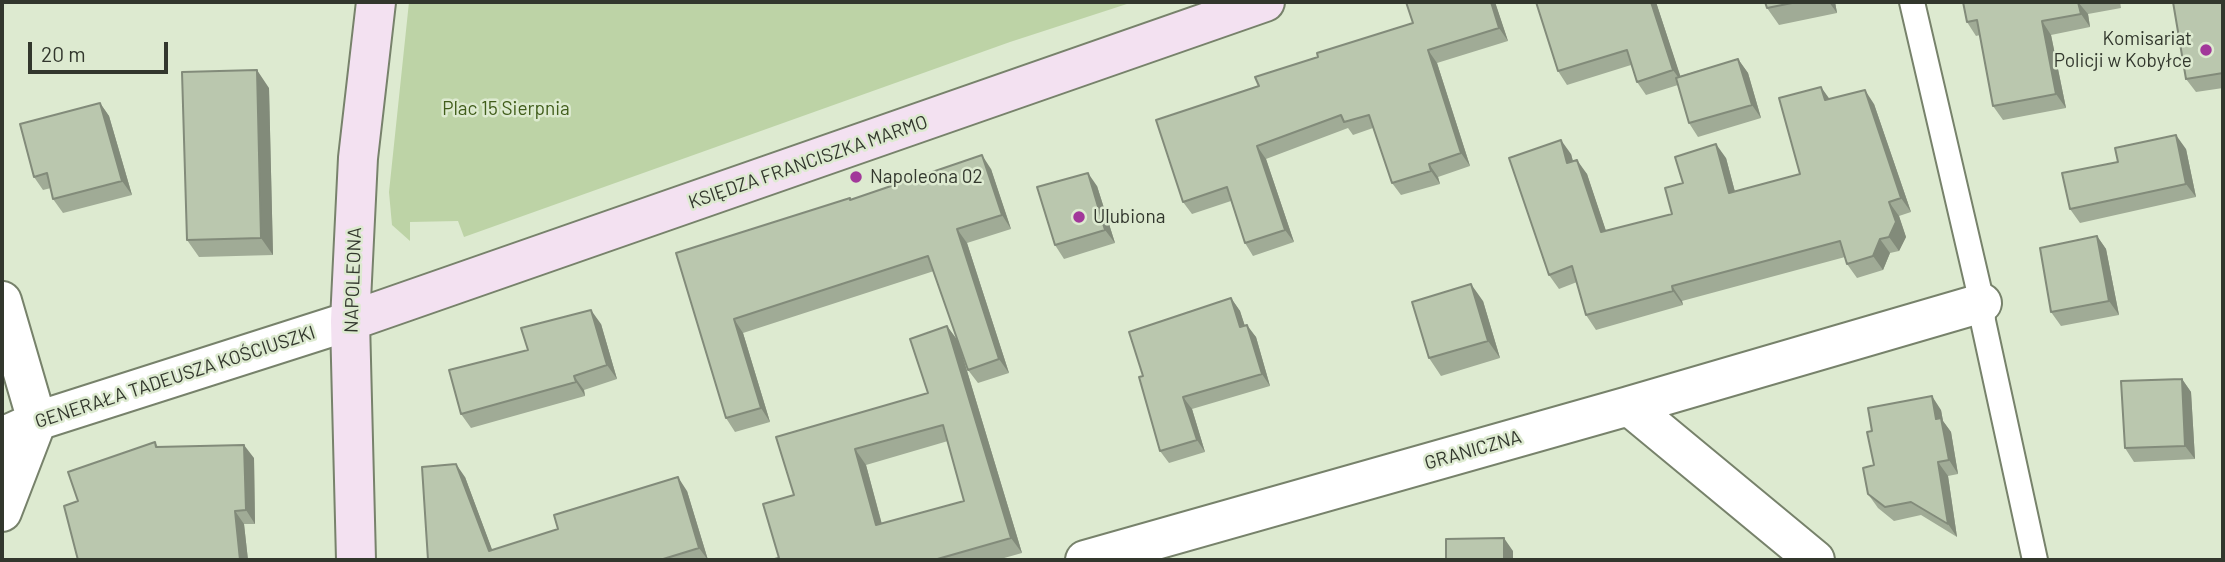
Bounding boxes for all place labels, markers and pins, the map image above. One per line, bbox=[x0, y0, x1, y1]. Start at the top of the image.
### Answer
place label: Komisariat Policji w Kobyłce bbox=[2054, 28, 2192, 72]
marker: Komisariat Policji w Kobyłce bbox=[2198, 42, 2214, 58]
place label: Napoleona 02 bbox=[870, 166, 983, 188]
marker: Napoleona 02 bbox=[848, 169, 864, 185]
place label: Ulubiona bbox=[1093, 206, 1165, 228]
marker: Ulubiona bbox=[1071, 209, 1087, 225]

